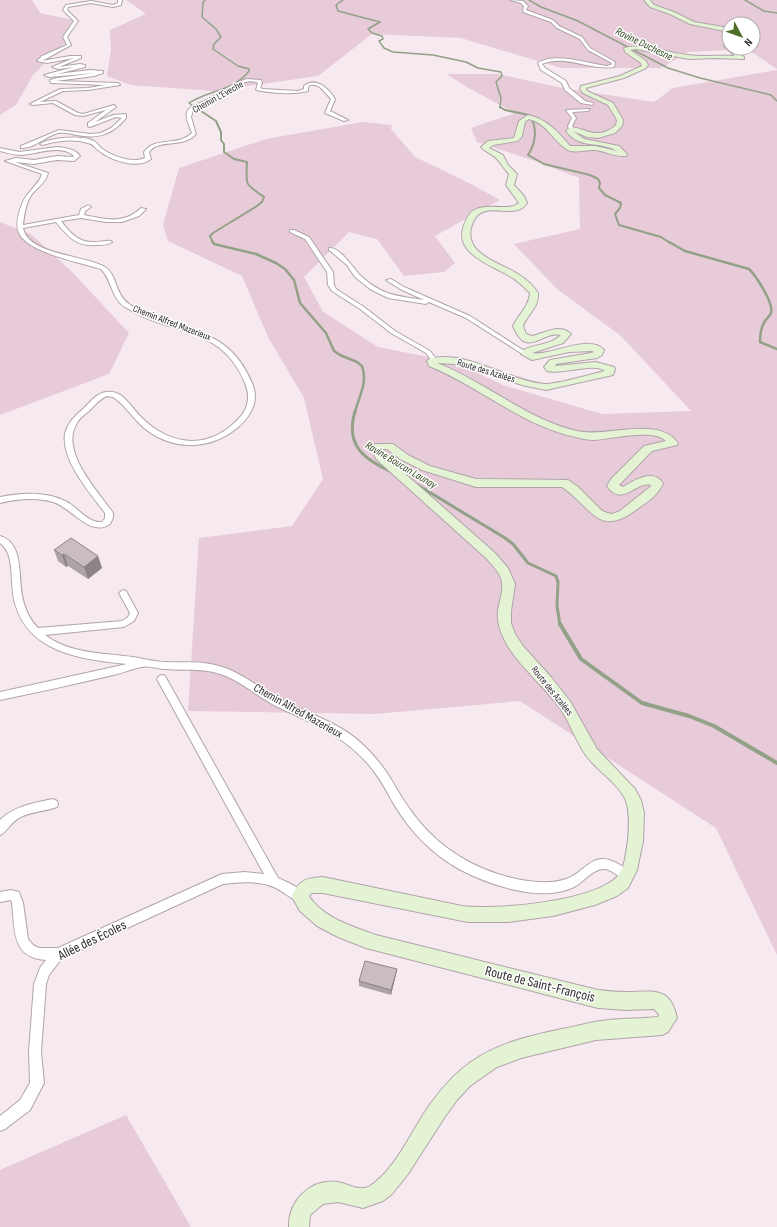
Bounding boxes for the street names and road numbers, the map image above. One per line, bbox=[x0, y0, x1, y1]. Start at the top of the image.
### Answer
street label: Chemin L'Eveche bbox=[190, 78, 246, 116]
street label: Chemin Alfred Mazerieux bbox=[131, 303, 213, 344]
street label: Route des Azalées bbox=[456, 356, 517, 386]
street label: Route des Azalées bbox=[528, 664, 576, 718]
street label: Chemin Alfred Mazerieux bbox=[251, 680, 346, 742]
street label: Allée des Écoles bbox=[54, 916, 129, 964]
street label: Route de Saint-François bbox=[483, 962, 597, 1006]

